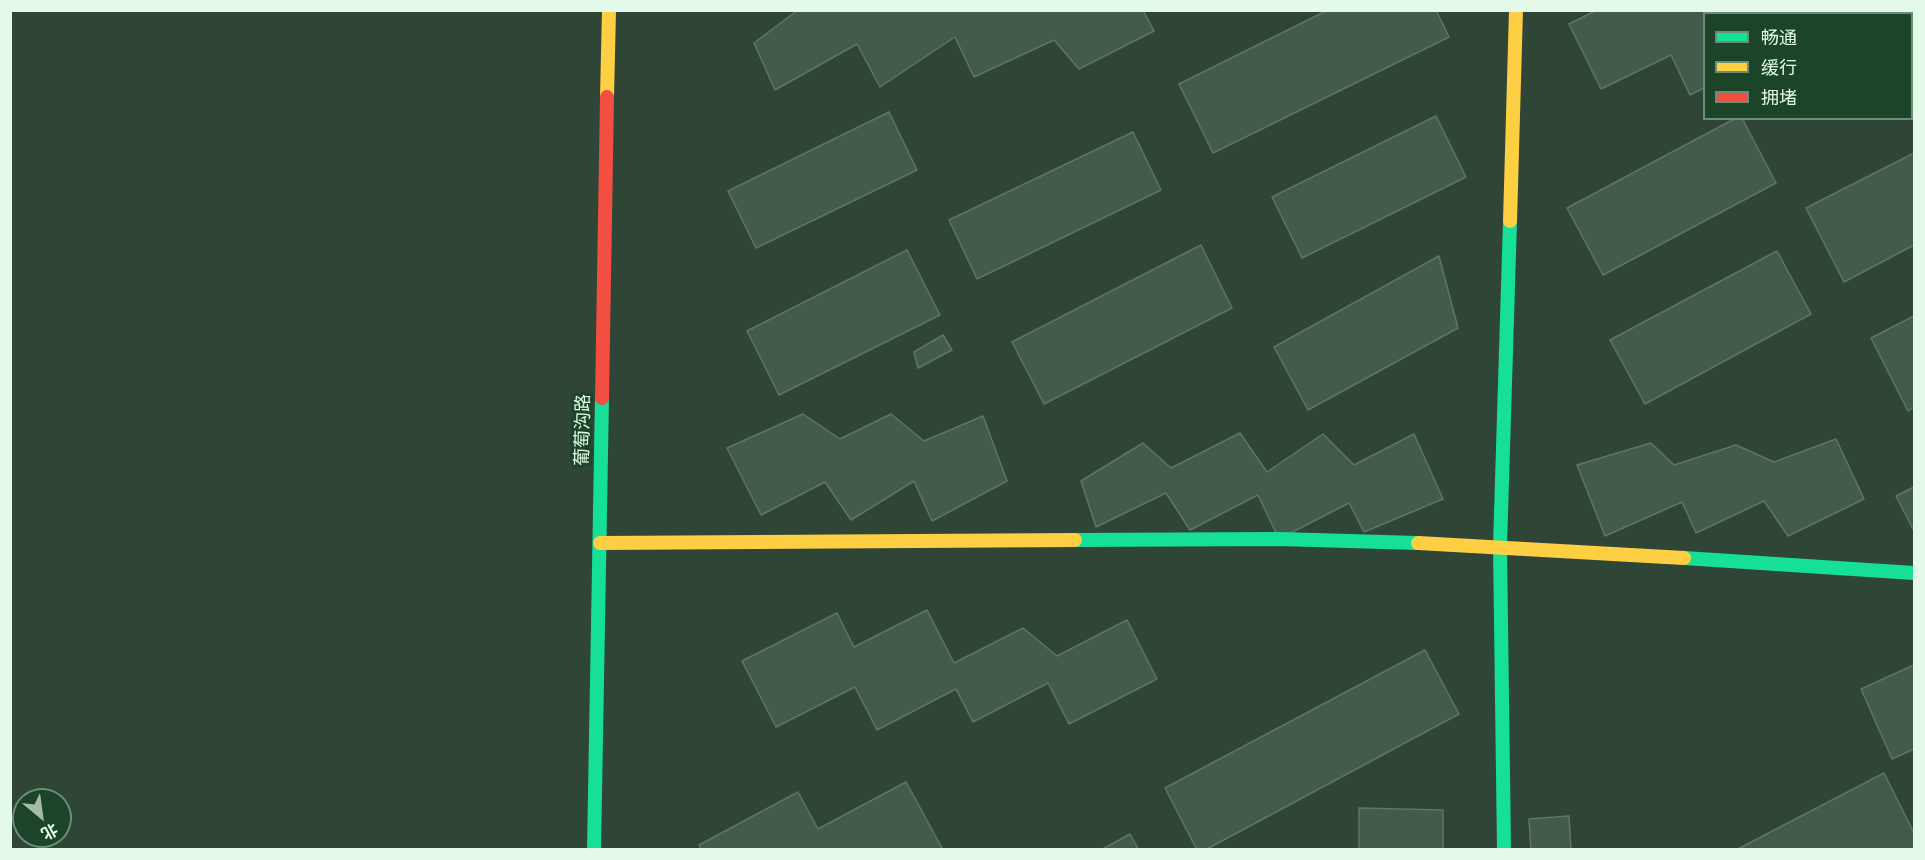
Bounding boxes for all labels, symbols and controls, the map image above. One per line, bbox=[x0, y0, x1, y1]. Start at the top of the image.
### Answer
legend bbox=[1703, 12, 1913, 120]
text: 畅通 bbox=[1761, 24, 1797, 51]
text: 缓行 bbox=[1761, 54, 1797, 81]
text: 拥堵 bbox=[1761, 84, 1797, 111]
street label: 葡萄沟路 bbox=[573, 394, 595, 466]
north arrow bbox=[12, 788, 72, 848]
text: 北 bbox=[37, 818, 63, 846]

